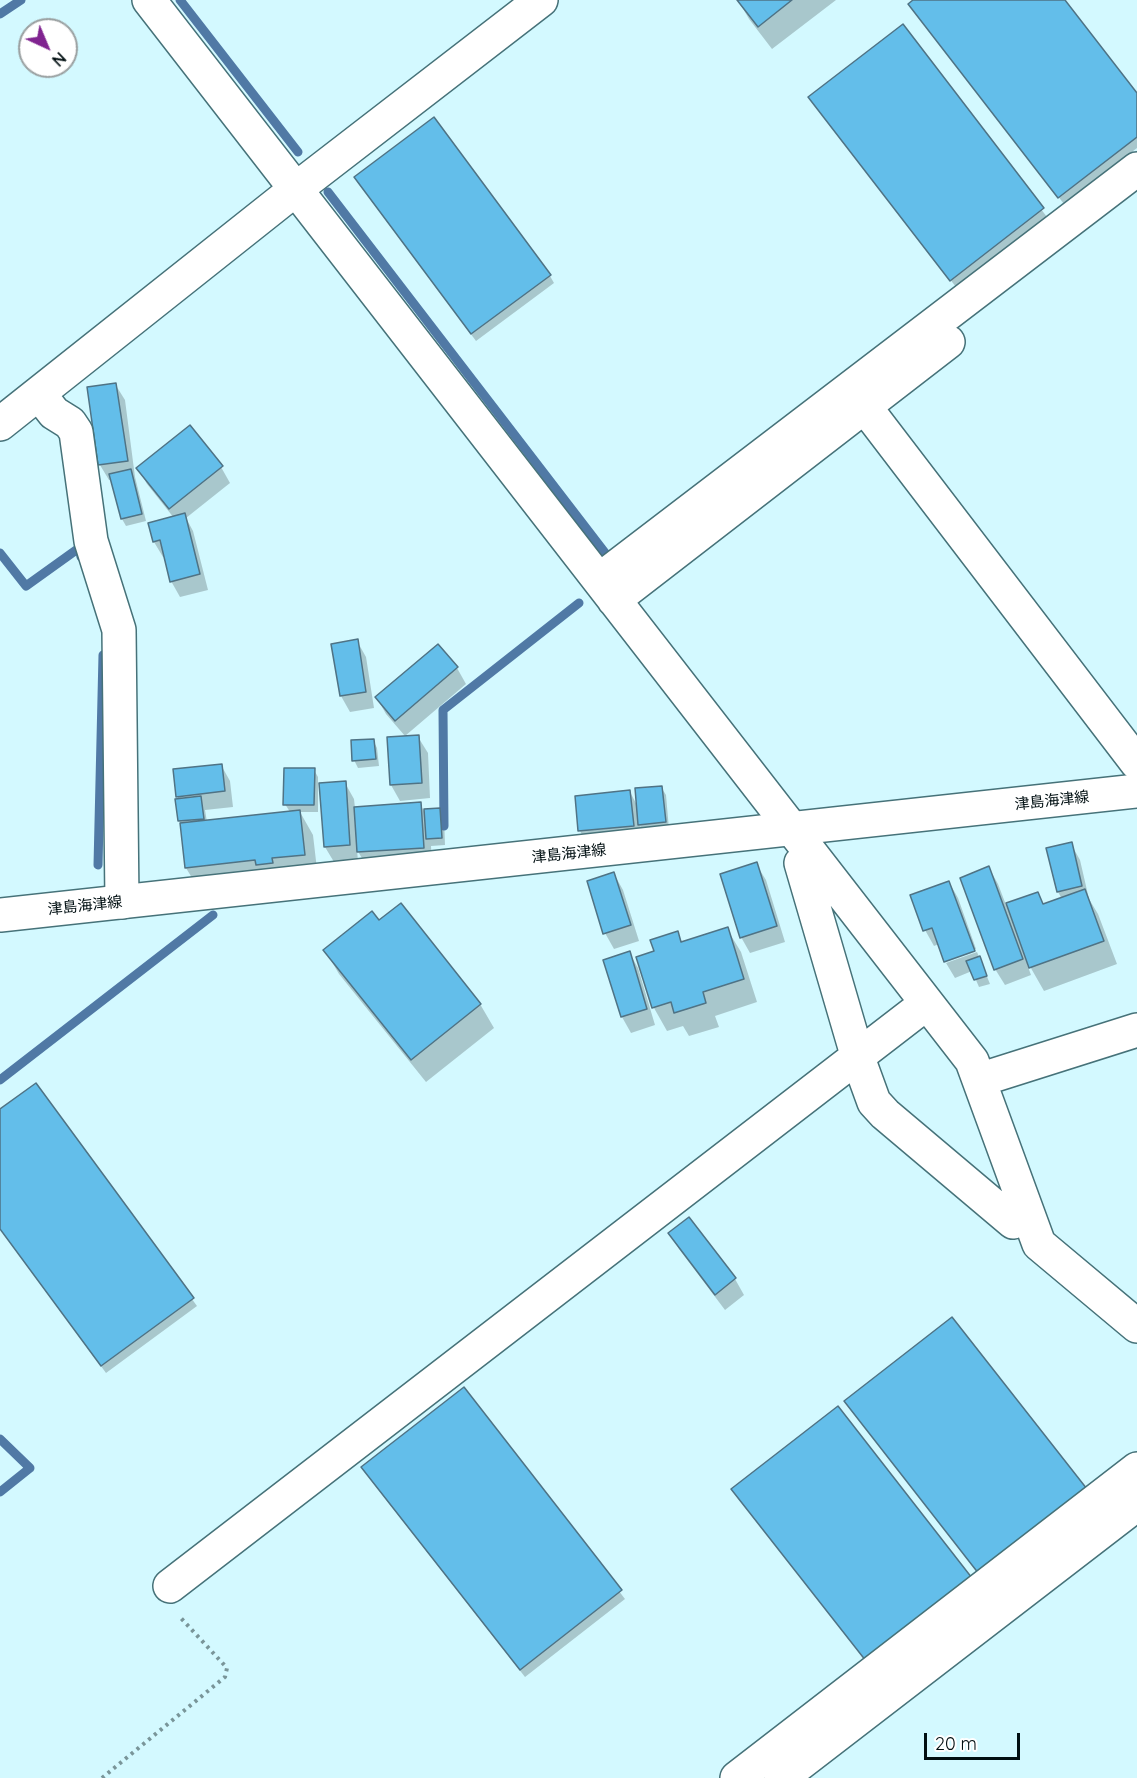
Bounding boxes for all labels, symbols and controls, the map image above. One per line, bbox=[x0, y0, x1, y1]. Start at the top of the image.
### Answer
north arrow bbox=[18, 18, 78, 78]
text: N bbox=[48, 48, 70, 71]
street label: 津島海津線 bbox=[1014, 788, 1090, 814]
street label: 津島海津線 bbox=[531, 841, 607, 867]
street label: 津島海津線 bbox=[47, 893, 123, 919]
scale bar bbox=[927, 1721, 1023, 1759]
text: 20 m bbox=[935, 1732, 977, 1755]

